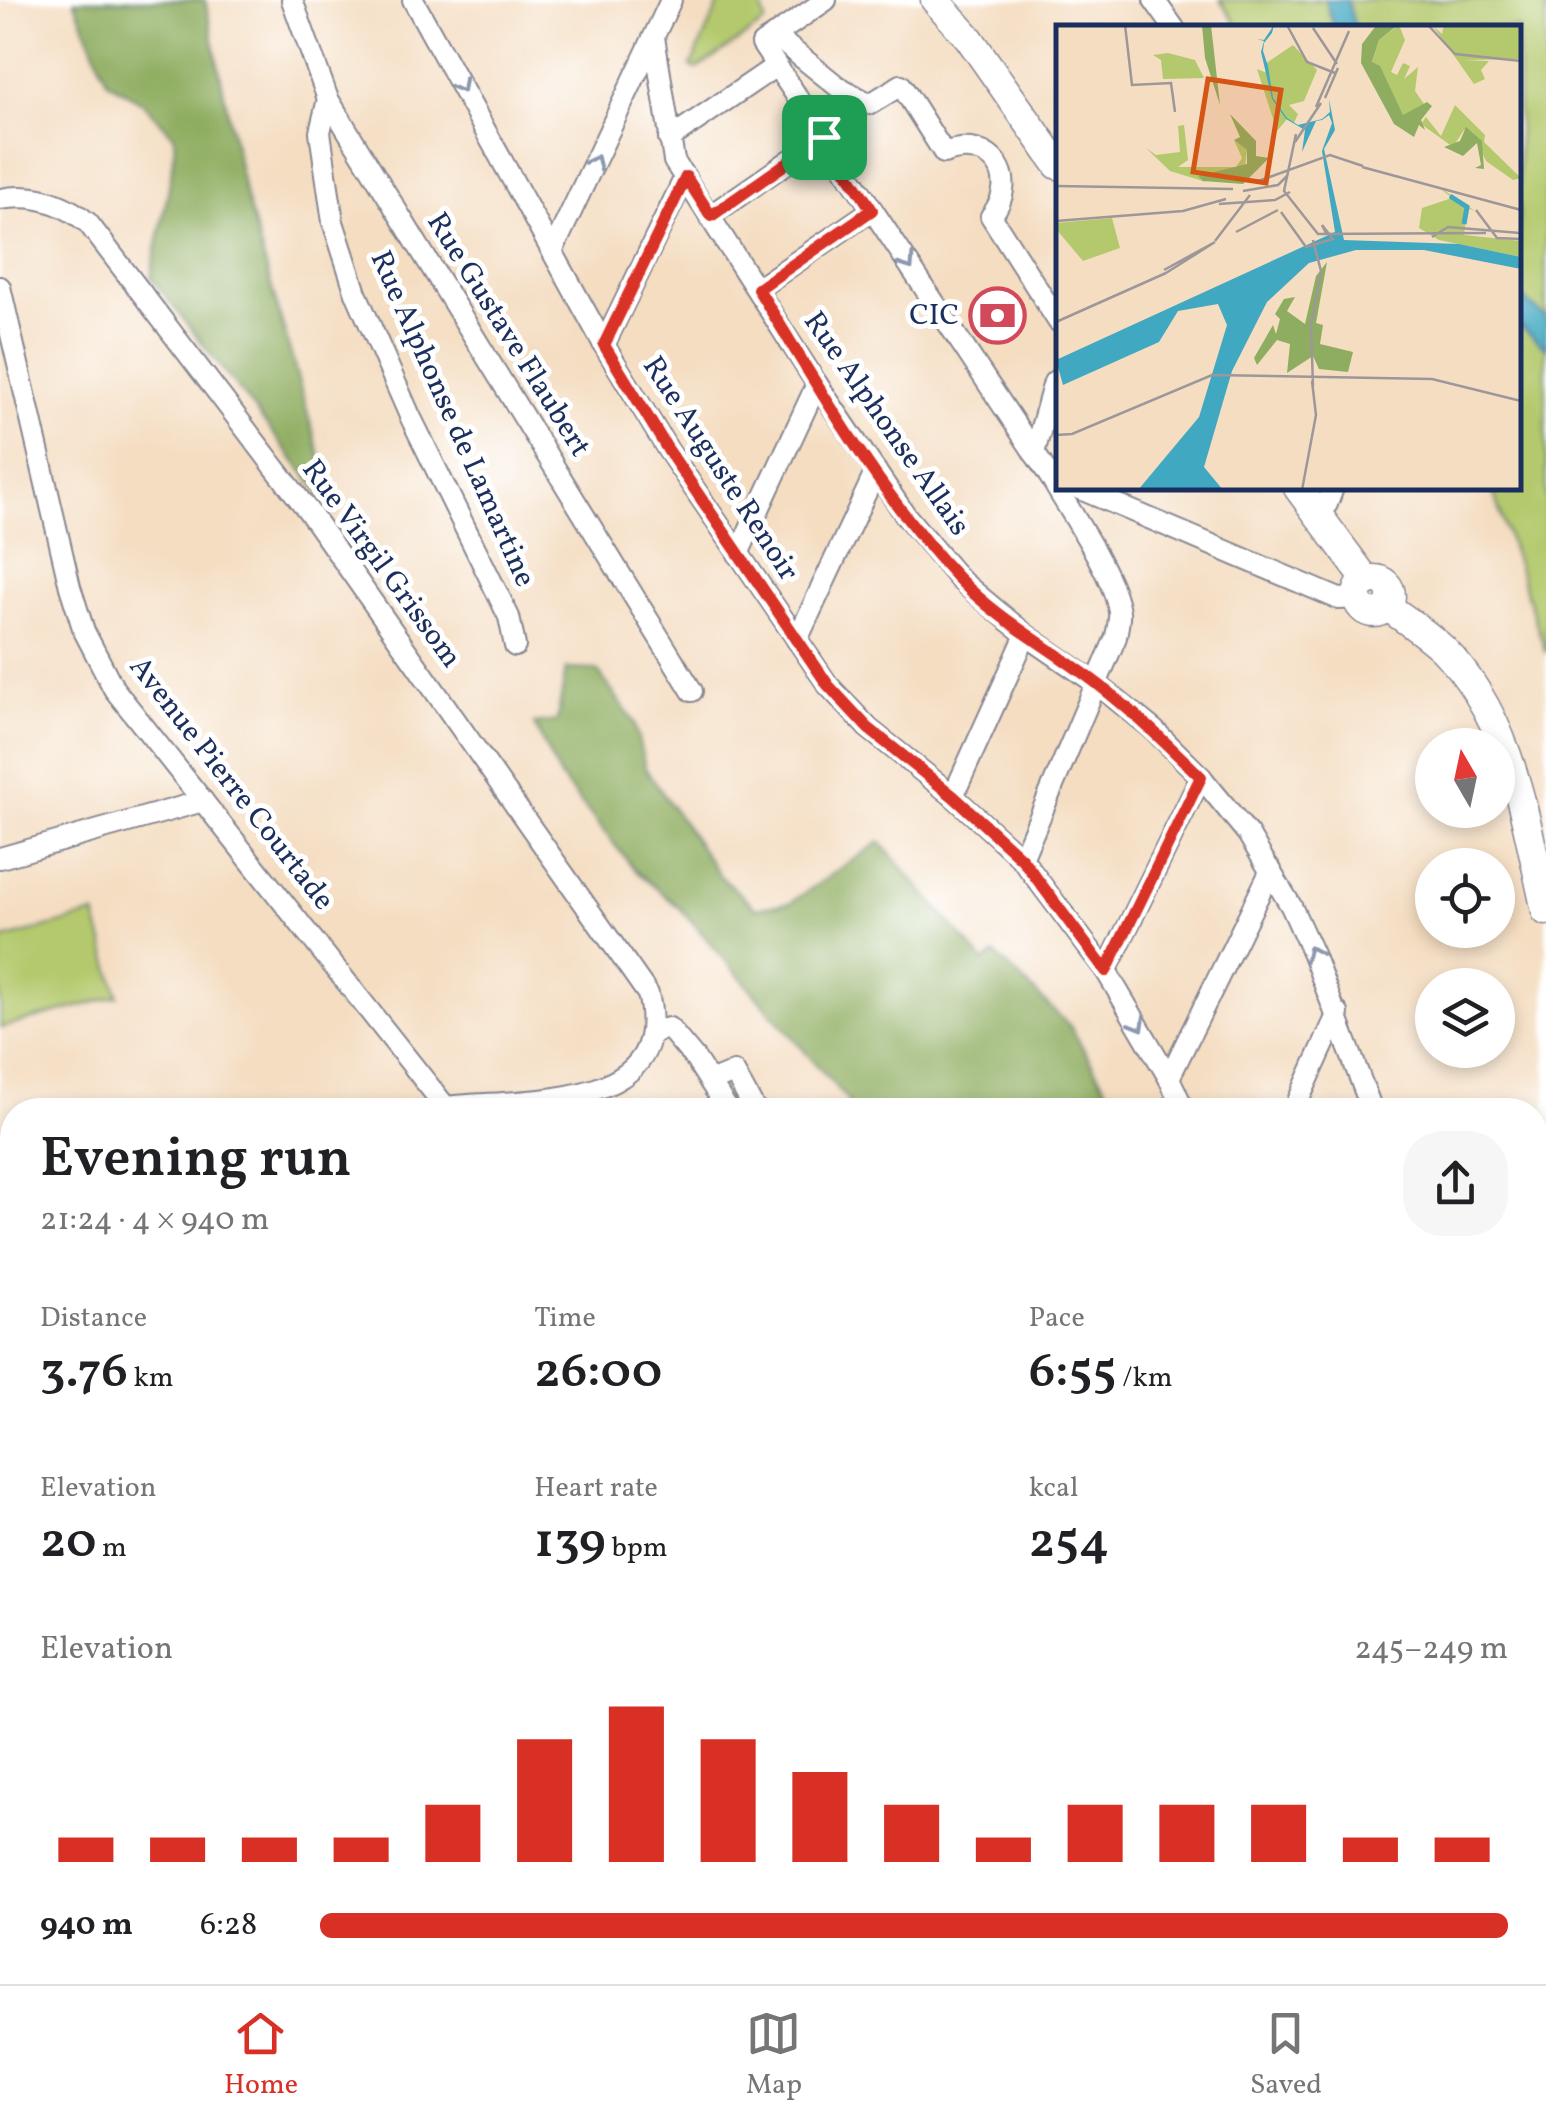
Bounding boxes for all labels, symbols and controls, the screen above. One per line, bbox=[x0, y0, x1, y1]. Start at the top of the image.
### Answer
inset map bbox=[1056, 25, 1521, 490]
one-way arrow bbox=[447, 75, 467, 93]
pin bbox=[782, 95, 867, 180]
icon: arrive bbox=[797, 110, 852, 165]
one-way arrow bbox=[582, 154, 602, 172]
street label: Rue Gustave Flaubert bbox=[416, 205, 600, 465]
street label: Rue Alphonse de Lamartine bbox=[359, 244, 545, 594]
one-way arrow bbox=[896, 252, 914, 271]
bank icon: CIC bbox=[968, 286, 1028, 346]
place label: CIC bbox=[909, 295, 959, 337]
street label: Rue Alphonse Allais bbox=[793, 303, 979, 545]
street label: Rue Auguste Renoir bbox=[632, 348, 808, 590]
street label: Rue Virgil Grissom bbox=[291, 451, 471, 677]
street label: Avenue Pierre Courtade bbox=[118, 648, 344, 920]
north arrow bbox=[1415, 728, 1515, 828]
map controls bbox=[1415, 728, 1515, 1068]
button: locate bbox=[1415, 848, 1515, 948]
one-way arrow bbox=[1304, 946, 1324, 964]
button: layers bbox=[1415, 968, 1515, 1068]
one-way arrow bbox=[1126, 1014, 1146, 1032]
text: Evening run bbox=[40, 1123, 352, 1199]
button: share bbox=[1403, 1131, 1508, 1236]
text: 21:24 · 4 × 940 m bbox=[40, 1199, 269, 1243]
text: Distance bbox=[40, 1299, 147, 1338]
text: Time bbox=[534, 1299, 596, 1338]
text: Pace bbox=[1029, 1299, 1085, 1338]
text: 3.76 bbox=[40, 1338, 128, 1408]
text: 26:00 bbox=[534, 1338, 662, 1408]
text: 6:55 bbox=[1029, 1338, 1117, 1408]
text: km bbox=[128, 1359, 173, 1398]
text: /km bbox=[1117, 1359, 1172, 1398]
text: Elevation bbox=[40, 1469, 156, 1508]
text: Heart rate bbox=[534, 1469, 658, 1508]
text: kcal bbox=[1029, 1469, 1078, 1508]
text: 20 bbox=[40, 1508, 96, 1578]
text: 139 bbox=[534, 1508, 606, 1578]
text: 254 bbox=[1029, 1508, 1109, 1578]
text: m bbox=[96, 1529, 127, 1568]
text: bpm bbox=[606, 1529, 668, 1568]
text: Elevation bbox=[40, 1628, 173, 1672]
text: 245–249 m bbox=[1354, 1628, 1508, 1672]
text: 940 m bbox=[40, 1904, 133, 1948]
text: 6:28 bbox=[200, 1904, 257, 1948]
tab: Home bbox=[224, 2006, 298, 2105]
tab: Map bbox=[746, 2006, 802, 2105]
tab: Saved bbox=[1250, 2006, 1322, 2105]

